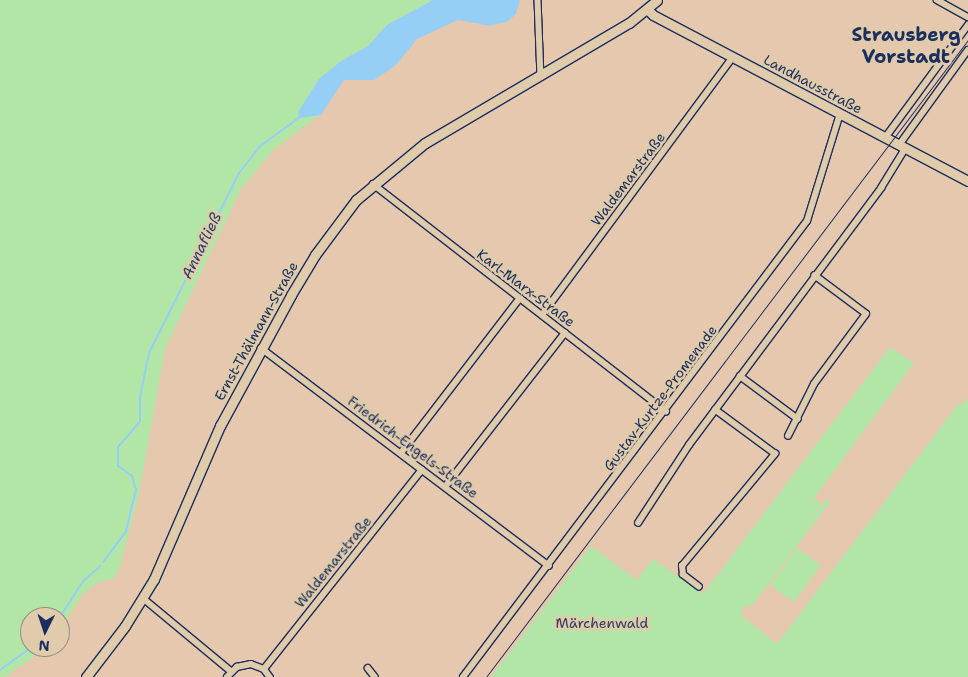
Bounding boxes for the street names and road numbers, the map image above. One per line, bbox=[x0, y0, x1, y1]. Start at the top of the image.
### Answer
street label: Landhausstraße bbox=[761, 51, 865, 117]
street label: Waldemarstraße bbox=[587, 129, 669, 229]
street label: Karl-Marx-Straße bbox=[474, 246, 578, 330]
street label: Ernst-Thälmann-Straße bbox=[211, 259, 301, 403]
street label: Gustav-Kurtze-Promenade bbox=[600, 322, 720, 474]
street label: Friedrich-Engels-Straße bbox=[344, 392, 482, 502]
street label: Waldemarstraße bbox=[291, 513, 375, 611]

